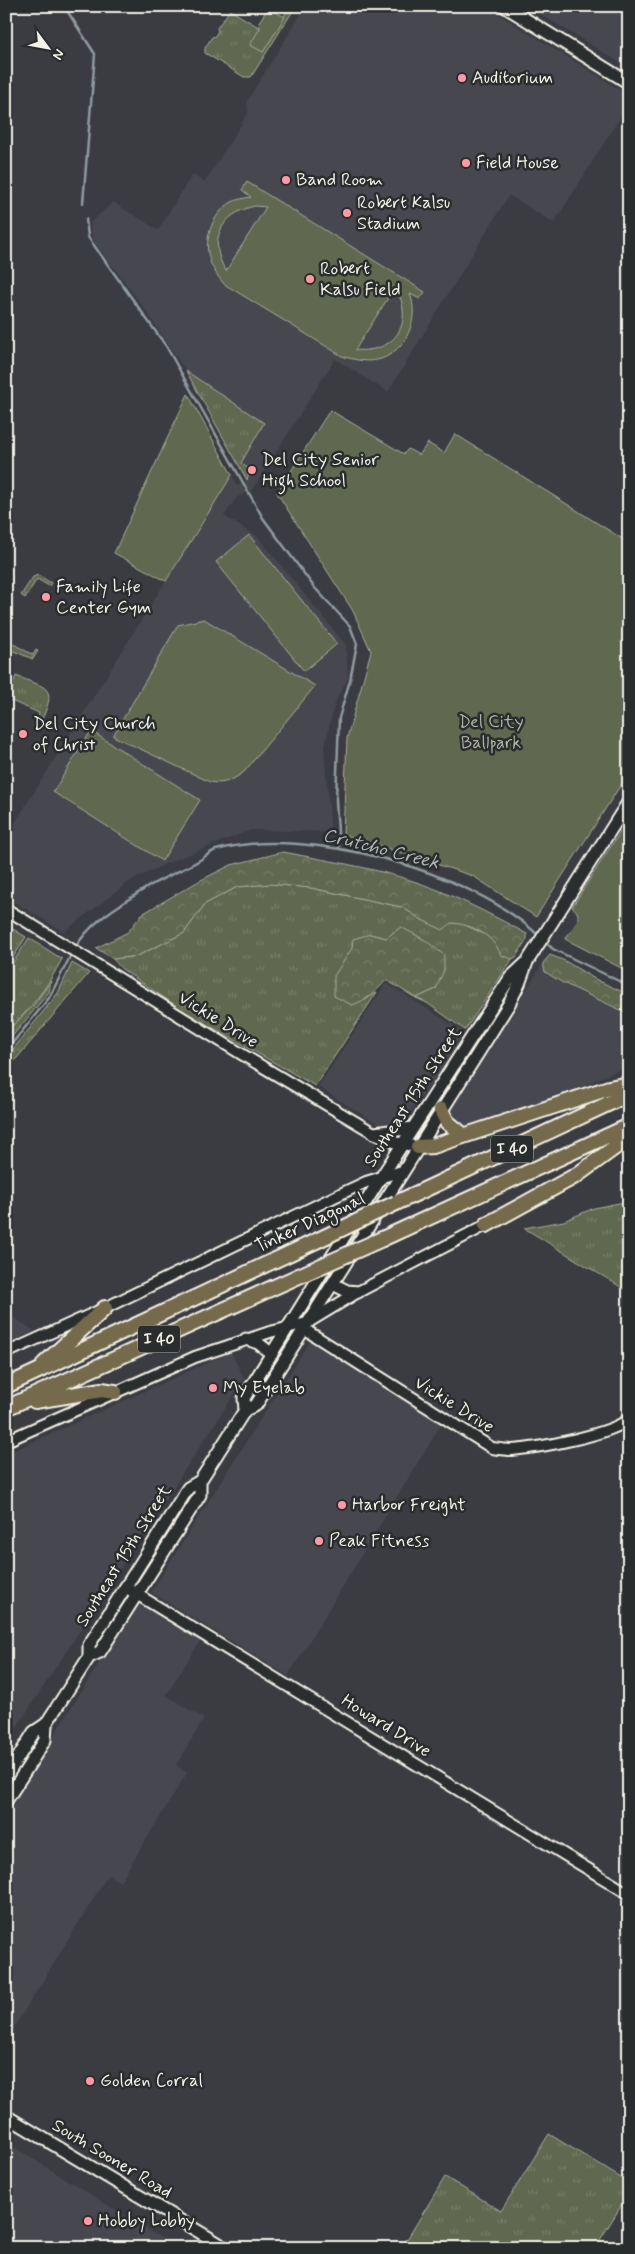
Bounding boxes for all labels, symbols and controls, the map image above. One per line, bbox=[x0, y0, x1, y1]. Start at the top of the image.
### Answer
north arrow bbox=[22, 22, 72, 72]
text: N bbox=[48, 46, 68, 63]
place label: Auditorium bbox=[472, 66, 553, 90]
marker: Auditorium bbox=[456, 72, 468, 84]
place label: Field House bbox=[476, 151, 559, 175]
marker: Field House bbox=[460, 157, 472, 169]
place label: Band Room bbox=[296, 168, 383, 192]
marker: Band Room bbox=[280, 174, 292, 186]
place label: Robert Kalsu Stadium bbox=[357, 191, 450, 236]
marker: Robert Kalsu Stadium bbox=[341, 207, 353, 219]
place label: Robert Kalsu Field bbox=[320, 257, 401, 302]
marker: Robert Kalsu Field bbox=[304, 273, 316, 285]
place label: Del City Senior High School bbox=[262, 448, 379, 495]
marker: Del City Senior High School bbox=[246, 464, 258, 476]
place label: Family Life Center Gym bbox=[56, 575, 151, 620]
marker: Family Life Center Gym bbox=[40, 591, 52, 603]
park label: Del City Ballpark bbox=[458, 710, 524, 755]
place label: Del City Church of Christ bbox=[33, 712, 156, 757]
marker: Del City Church of Christ bbox=[17, 728, 29, 740]
water label: Crutcho Creek bbox=[320, 822, 442, 876]
street label: Vickie Drive bbox=[173, 986, 263, 1054]
street label: Southeast 15th Street bbox=[358, 1022, 468, 1172]
road number: I 40 bbox=[491, 1136, 533, 1162]
street label: Tinker Diagonal bbox=[251, 1187, 369, 1260]
road number: I 40 bbox=[138, 1326, 180, 1352]
street label: Vickie Drive bbox=[409, 1371, 499, 1439]
place label: My Eyelab bbox=[223, 1376, 305, 1400]
marker: My Eyelab bbox=[207, 1382, 219, 1394]
street label: Southeast 15th Street bbox=[71, 1480, 178, 1632]
place label: Harbor Freight bbox=[352, 1493, 466, 1517]
marker: Harbor Freight bbox=[336, 1499, 348, 1511]
place label: Peak Fitness bbox=[329, 1529, 430, 1553]
marker: Peak Fitness bbox=[313, 1535, 325, 1547]
street label: Howard Drive bbox=[336, 1689, 436, 1763]
place label: Golden Corral bbox=[100, 2069, 203, 2093]
marker: Golden Corral bbox=[84, 2075, 96, 2087]
street label: South Sooner Road bbox=[47, 2114, 177, 2204]
place label: Hobby Lobby bbox=[98, 2209, 195, 2233]
marker: Hobby Lobby bbox=[82, 2215, 94, 2227]

